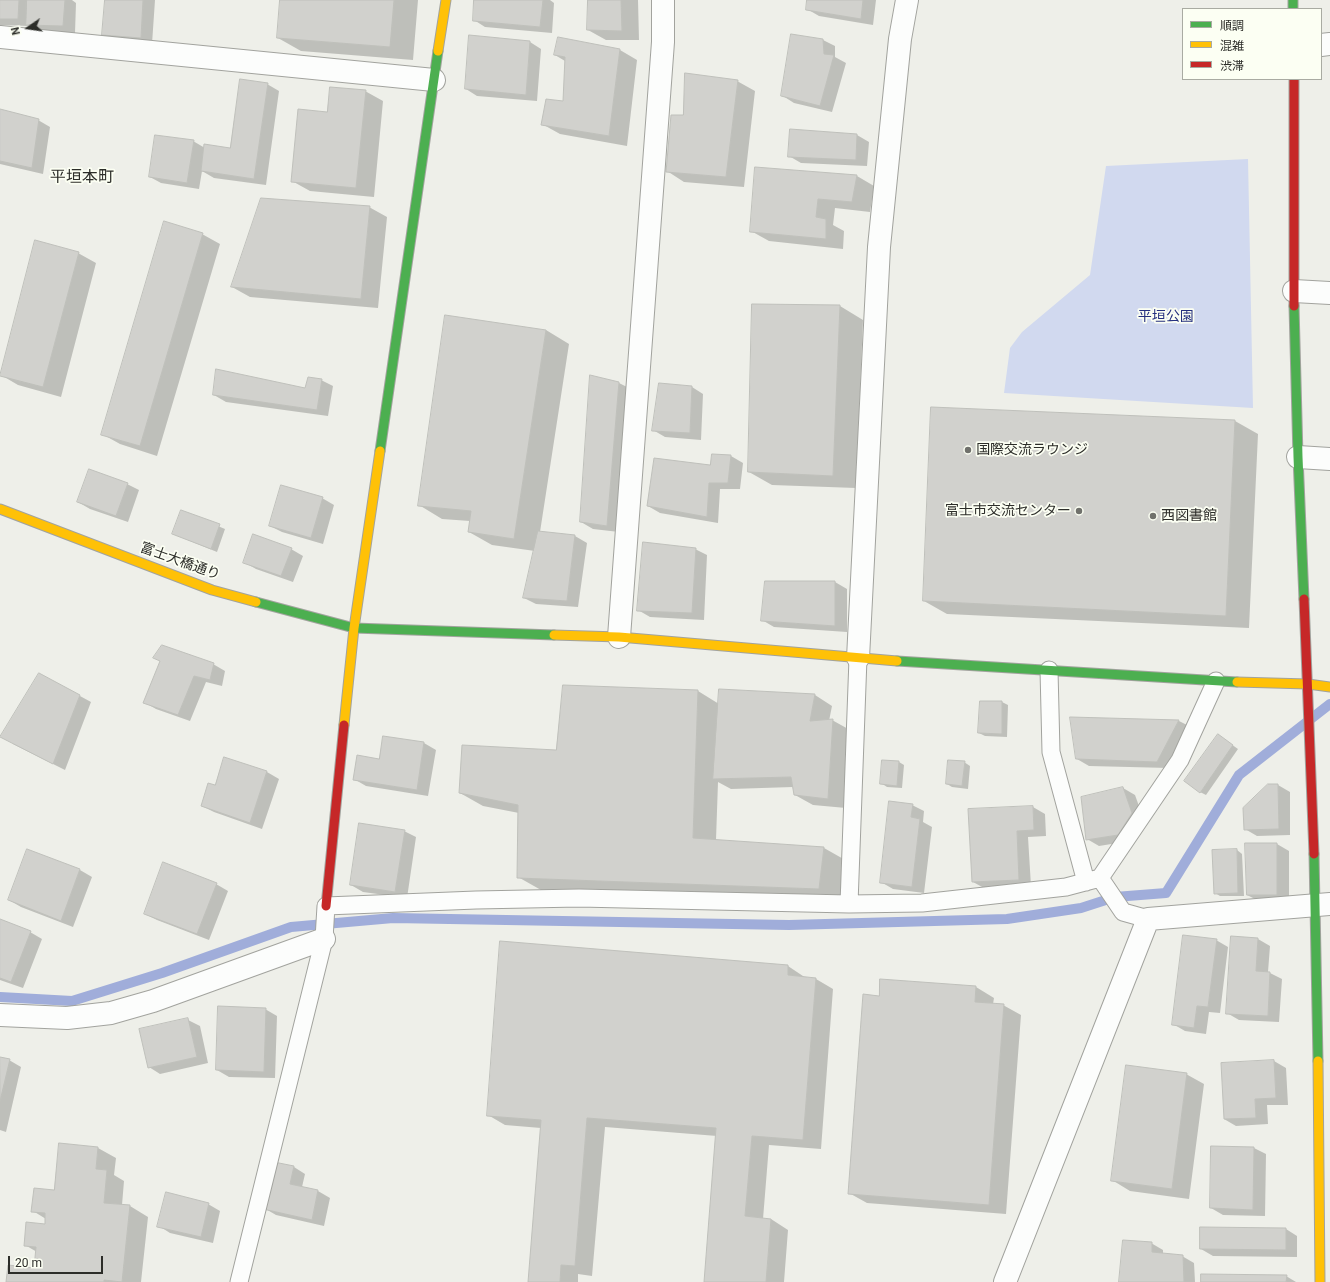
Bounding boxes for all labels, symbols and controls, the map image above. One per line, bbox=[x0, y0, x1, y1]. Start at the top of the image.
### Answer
north arrow bbox=[8, 8, 48, 48]
legend bbox=[1182, 8, 1322, 80]
text: 順調 bbox=[1220, 19, 1244, 33]
text: N bbox=[9, 26, 23, 36]
text: 混雑 bbox=[1220, 39, 1244, 53]
text: 渋滞 bbox=[1220, 59, 1244, 73]
district label: 平垣本町 bbox=[50, 168, 114, 188]
park label: 平垣公園 bbox=[1138, 309, 1194, 325]
place label: 国際交流ラウンジ bbox=[976, 442, 1088, 458]
marker: 国際交流ラウンジ bbox=[963, 445, 973, 455]
place label: 富士市交流センター bbox=[945, 503, 1071, 519]
marker: 富士市交流センター bbox=[1074, 506, 1084, 516]
place label: 西図書館 bbox=[1161, 508, 1217, 524]
marker: 西図書館 bbox=[1148, 511, 1158, 521]
street label: 富士大橋通り bbox=[138, 540, 222, 584]
scale bar bbox=[10, 1248, 105, 1274]
text: 20 m bbox=[15, 1256, 42, 1270]

